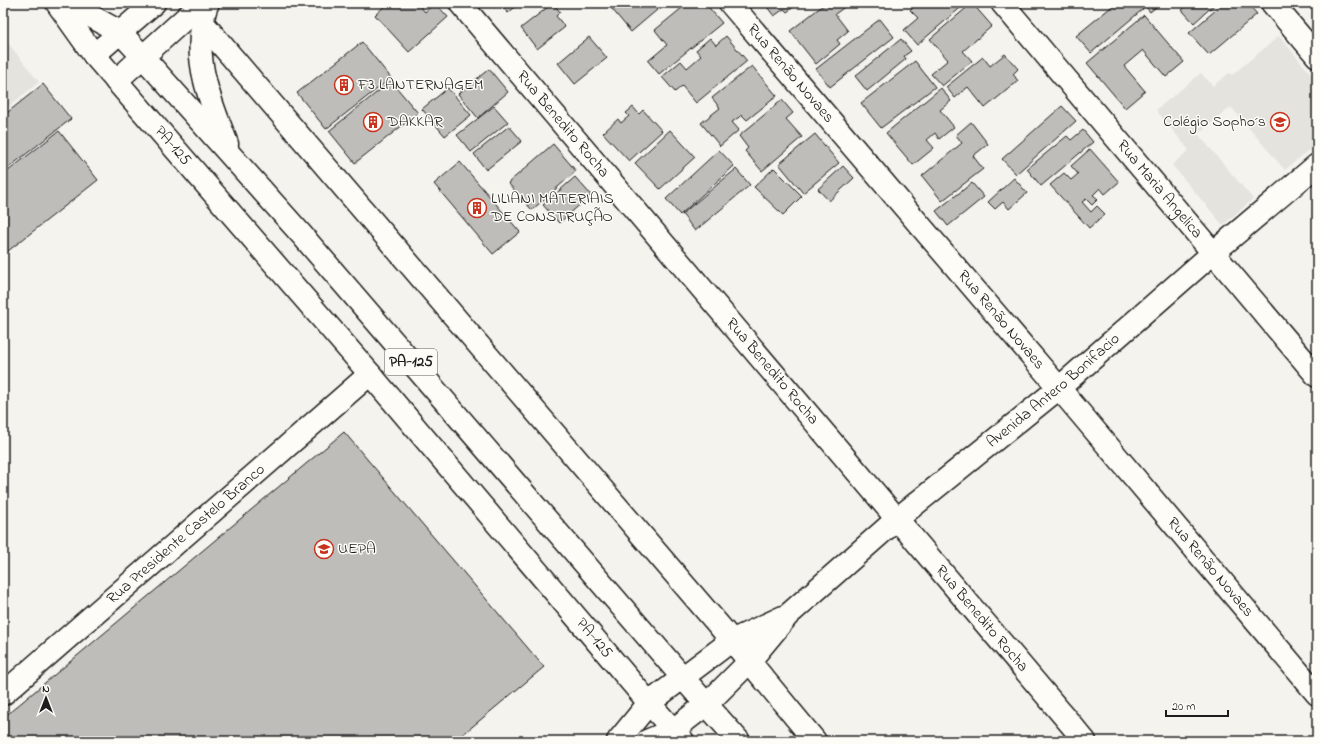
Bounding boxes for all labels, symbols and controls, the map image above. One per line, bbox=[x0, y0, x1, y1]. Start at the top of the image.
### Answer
street label: Rua Renão Novaes bbox=[741, 19, 840, 129]
street label: Rua Benedito Rocha bbox=[510, 66, 615, 183]
place label: F3 LANTERNAGEM bbox=[357, 73, 483, 97]
building icon: F3 LANTERNAGEM bbox=[333, 74, 355, 96]
place label: DAKKAR bbox=[386, 110, 443, 134]
place label: Colégio Sopho´s bbox=[1163, 110, 1266, 134]
building icon: DAKKAR bbox=[362, 111, 384, 133]
school or university icon: Colégio Sopho´s bbox=[1269, 111, 1291, 133]
street label: PA-125 bbox=[148, 120, 197, 171]
street label: Rua Maria Angelica bbox=[1111, 135, 1208, 244]
place label: LILIANI MATERIAIS DE CONSTRUÇÃO bbox=[490, 187, 614, 229]
building icon: LILIANI MATERIAIS DE CONSTRUÇÃO bbox=[466, 197, 488, 219]
street label: Rua Renão Novaes bbox=[951, 265, 1050, 375]
street label: Rua Benedito Rocha bbox=[720, 313, 825, 430]
street label: Avenida Antero Bonifacio bbox=[981, 328, 1126, 454]
road number: PA-125 bbox=[385, 349, 437, 375]
street label: Rua Presidente Castelo Branco bbox=[102, 458, 271, 610]
street label: Rua Renão Novaes bbox=[1161, 512, 1259, 623]
place label: UEPA bbox=[338, 537, 376, 561]
school or university icon: UEPA bbox=[313, 538, 335, 560]
street label: Rua Benedito Rocha bbox=[929, 560, 1034, 678]
street label: PA-125 bbox=[570, 613, 618, 664]
north arrow bbox=[26, 678, 66, 718]
text: N bbox=[42, 681, 50, 697]
scale bar bbox=[1166, 692, 1228, 718]
text: 20 m bbox=[1172, 698, 1195, 716]

